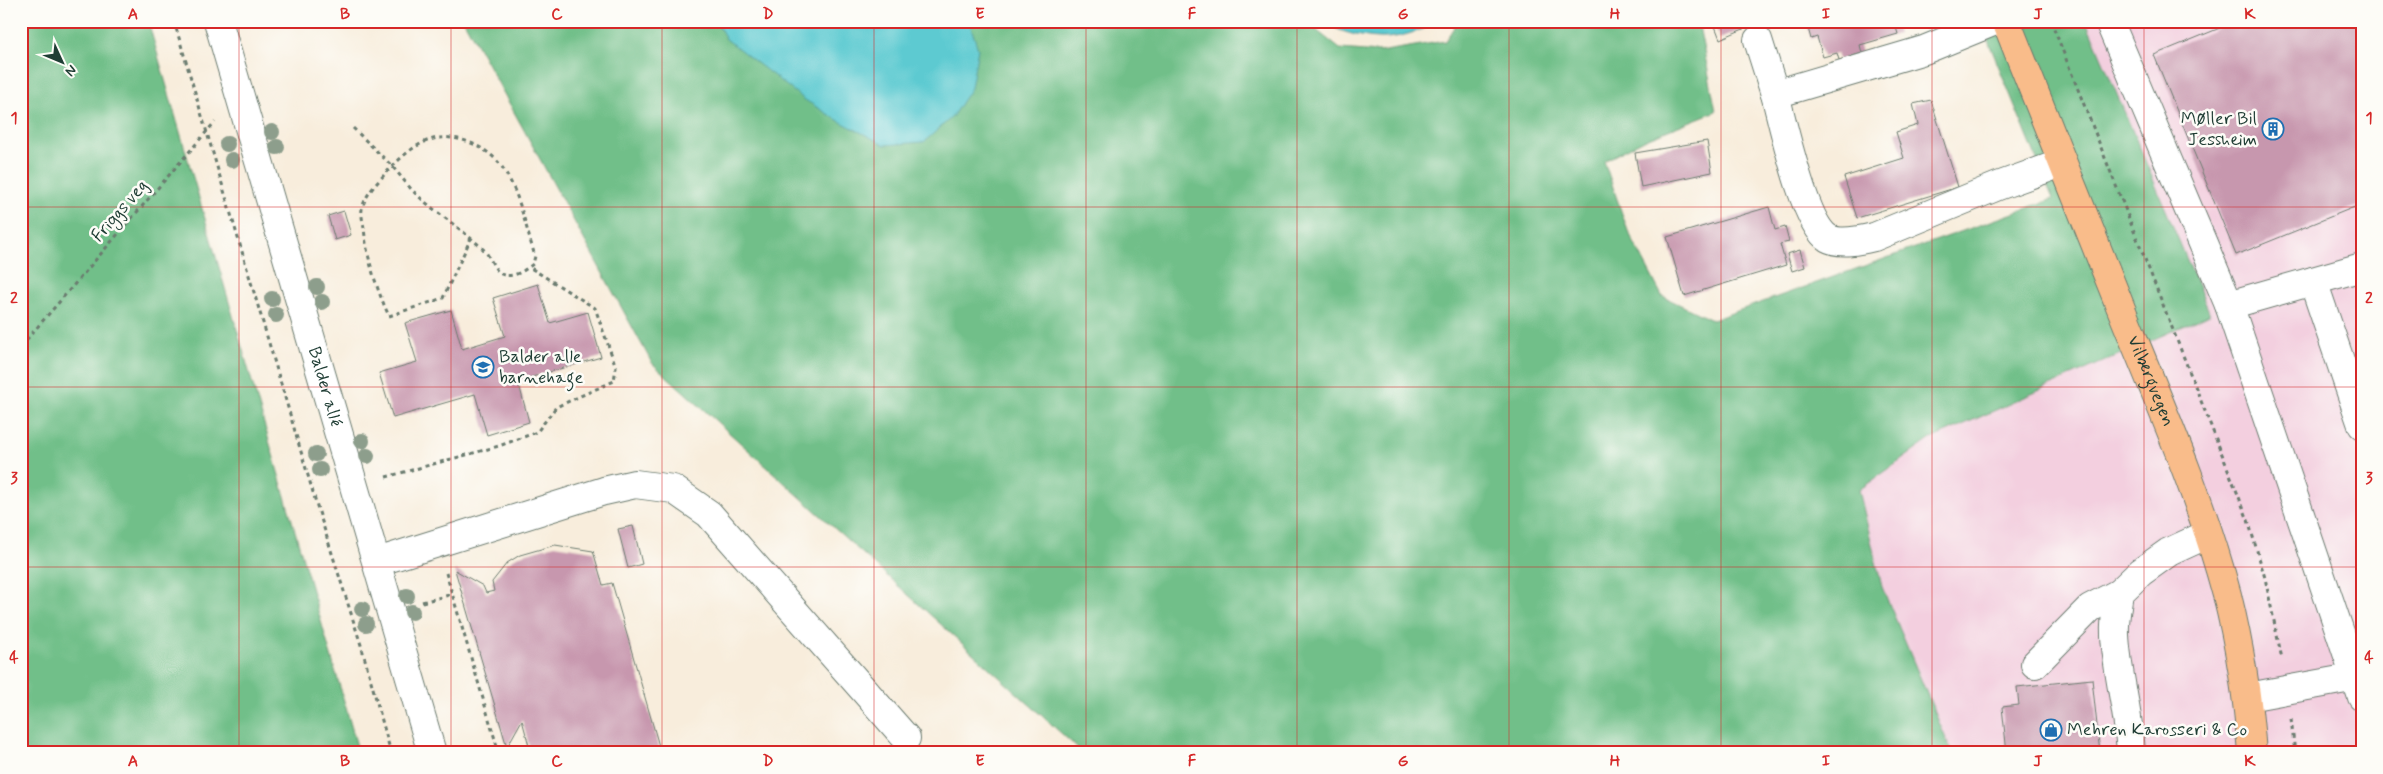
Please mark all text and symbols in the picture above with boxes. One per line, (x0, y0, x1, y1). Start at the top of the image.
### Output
text: A (128, 4, 138, 25)
text: B (340, 4, 350, 25)
text: C (551, 4, 563, 25)
text: D (762, 4, 774, 25)
text: E (975, 4, 985, 25)
text: F (1188, 4, 1197, 25)
text: G (1398, 4, 1409, 25)
text: H (1610, 4, 1621, 25)
text: I (1822, 4, 1831, 25)
text: J (2033, 4, 2043, 25)
text: K (2244, 4, 2256, 25)
north arrow (38, 38, 88, 88)
text: N (61, 61, 80, 80)
place label: Møller Bil Jessheim (2181, 107, 2257, 152)
text: 1 (10, 108, 18, 129)
text: 1 (2365, 108, 2373, 129)
building icon: Møller Bil Jessheim (2261, 117, 2285, 141)
street label: Friggs veg (86, 175, 155, 248)
text: 2 (10, 288, 18, 309)
text: 2 (2365, 288, 2373, 309)
street label: Vilbergvegen (2121, 332, 2180, 430)
street label: Balder allé (302, 344, 348, 429)
place label: Balder alle barnehage (499, 345, 583, 392)
school or university icon: Balder alle barnehage (471, 355, 495, 379)
text: 3 (10, 468, 18, 489)
text: 3 (2365, 468, 2373, 489)
text: 4 (9, 647, 19, 668)
text: 4 (2364, 647, 2374, 668)
shop icon: Mehren Karosseri & Co (2039, 718, 2063, 742)
place label: Mehren Karosseri & Co (2067, 718, 2247, 742)
text: A (128, 751, 138, 772)
text: B (340, 751, 350, 772)
text: C (551, 751, 563, 772)
text: D (762, 751, 774, 772)
text: E (975, 751, 985, 772)
text: F (1188, 751, 1197, 772)
text: G (1398, 751, 1409, 772)
text: H (1610, 751, 1621, 772)
text: I (1822, 751, 1831, 772)
text: J (2033, 751, 2043, 772)
text: K (2244, 751, 2256, 772)

